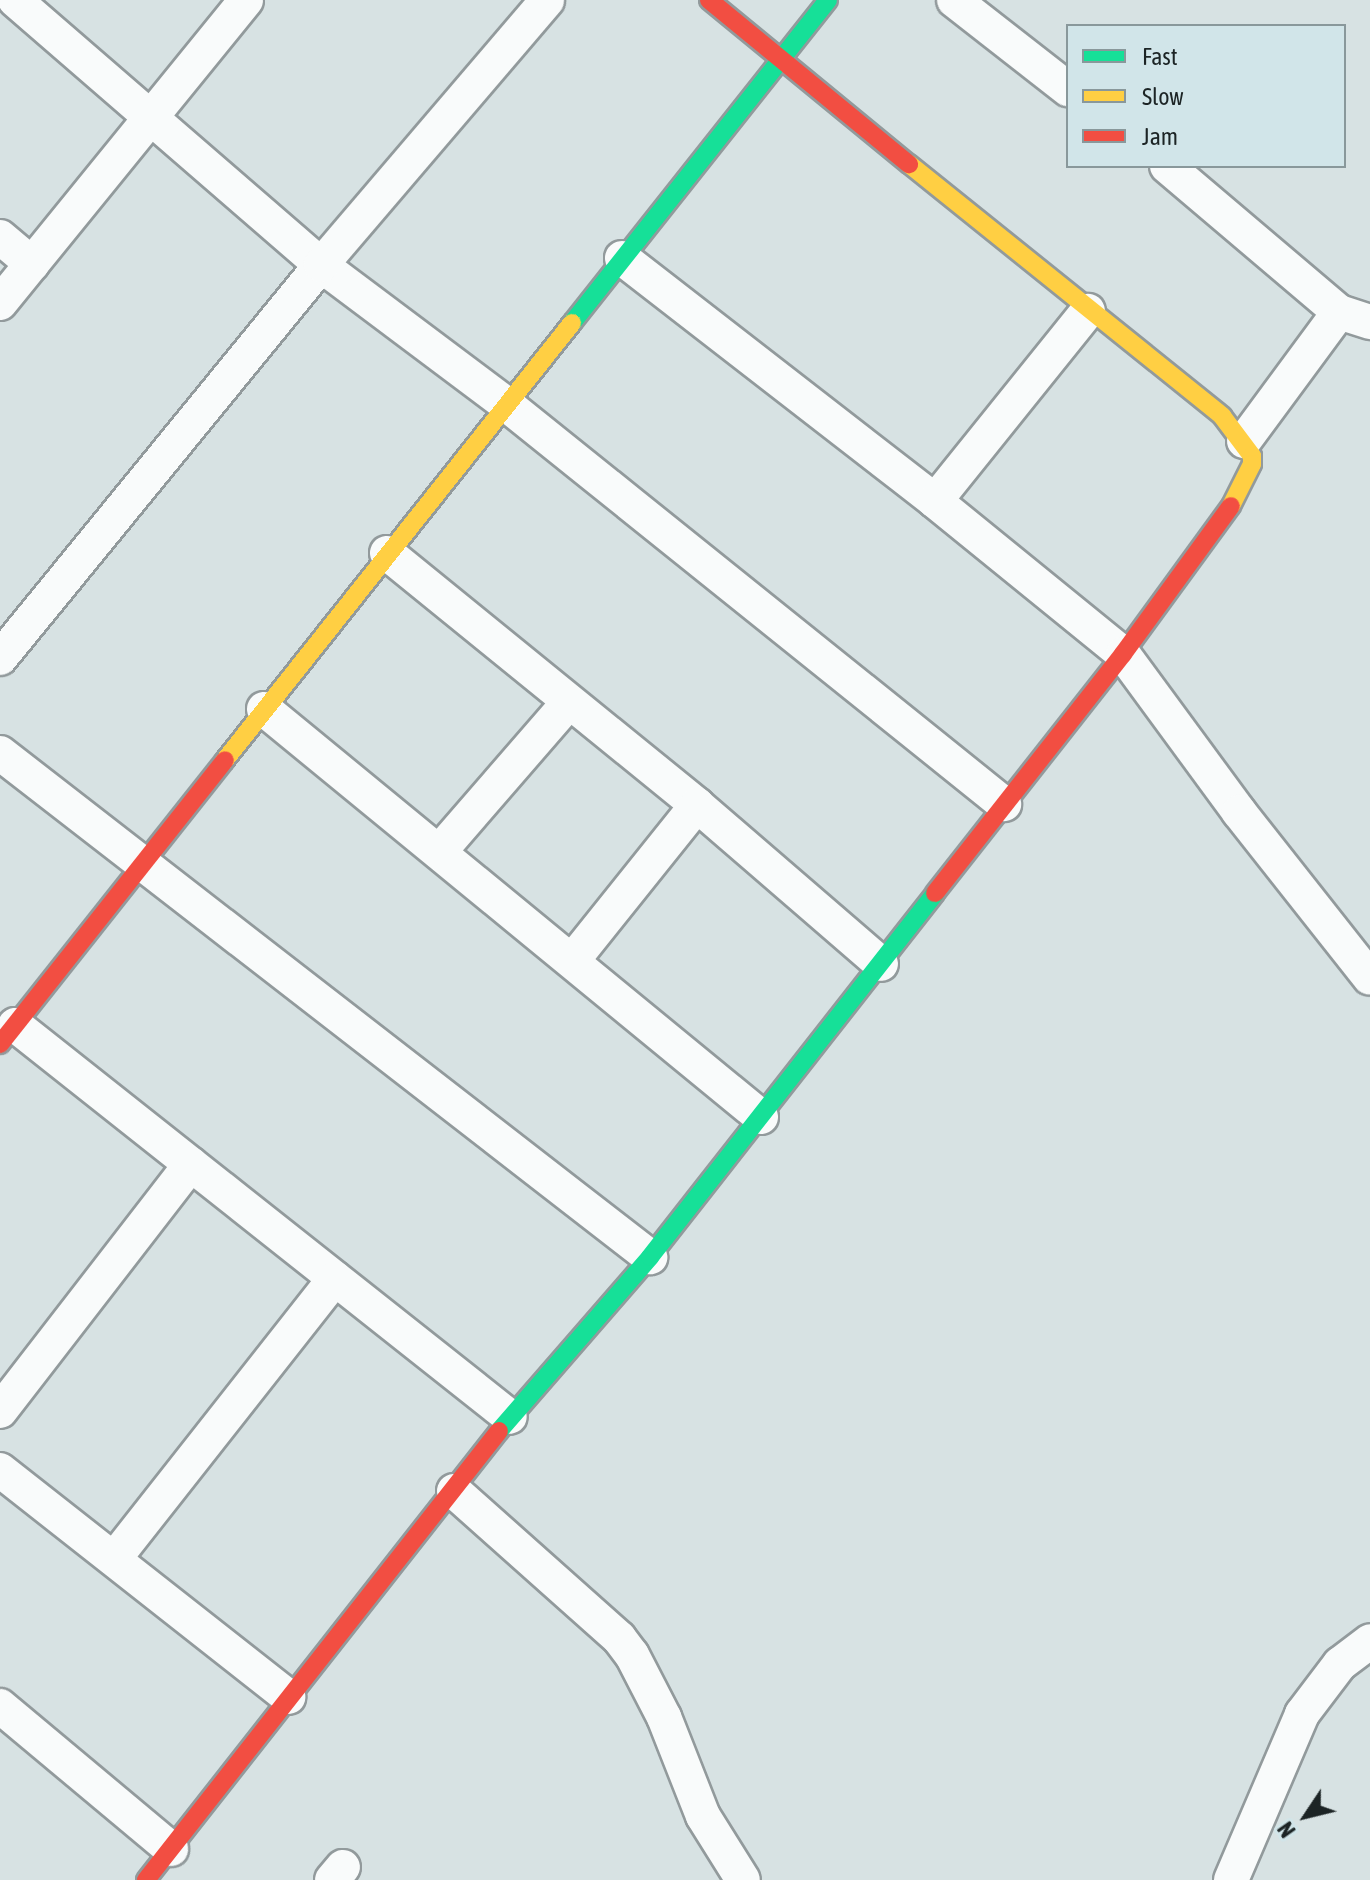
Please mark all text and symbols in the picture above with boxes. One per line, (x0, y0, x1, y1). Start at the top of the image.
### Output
legend (1066, 24, 1346, 168)
text: Fast (1142, 43, 1178, 70)
text: Slow (1142, 83, 1184, 110)
text: Jam (1142, 123, 1178, 150)
north arrow (1266, 1776, 1346, 1856)
text: N (1272, 1817, 1301, 1843)

